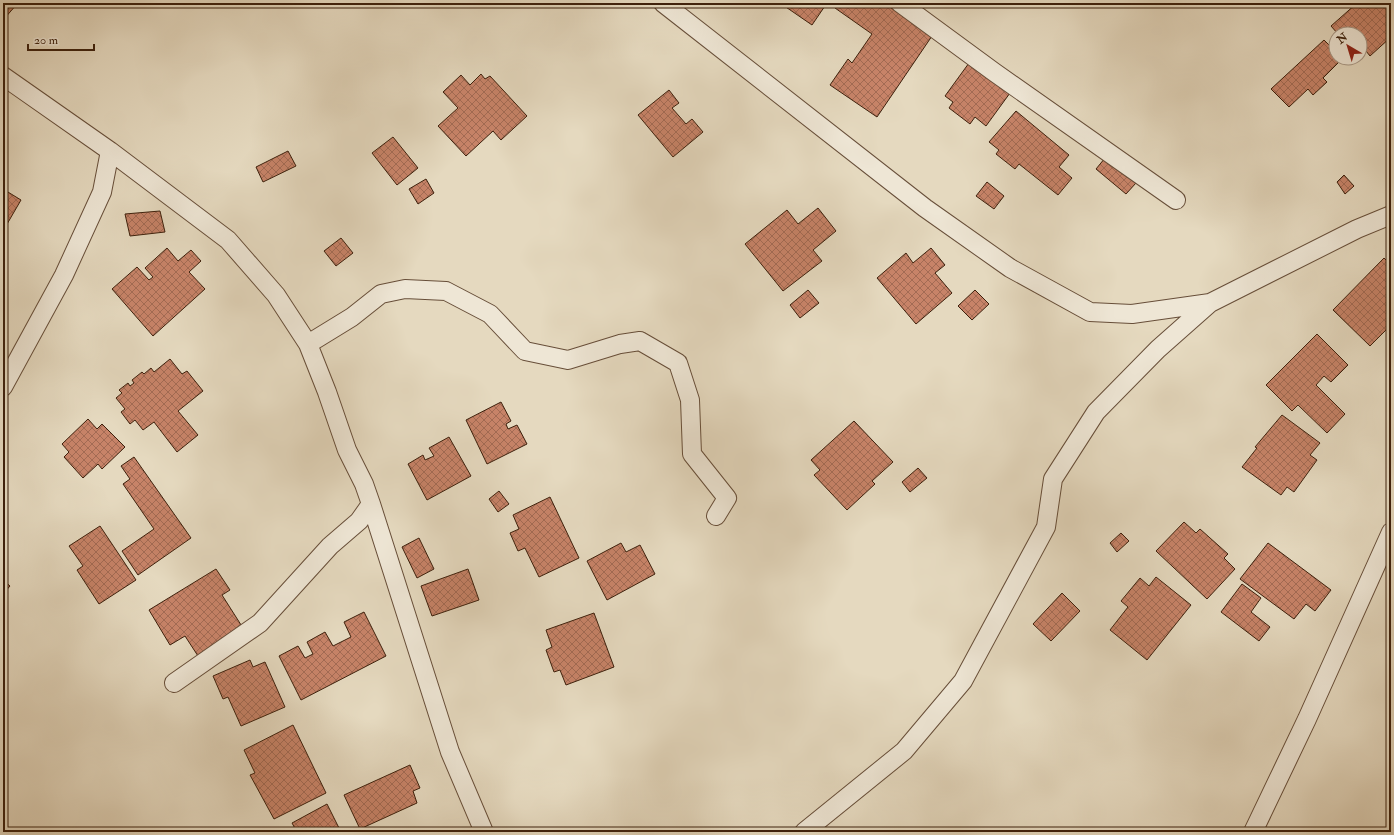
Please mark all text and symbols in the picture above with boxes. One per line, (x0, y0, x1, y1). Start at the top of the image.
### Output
scale bar (28, 26, 94, 52)
north arrow (1328, 26, 1368, 66)
text: N (1333, 30, 1351, 47)
text: 20 m (34, 33, 59, 48)

